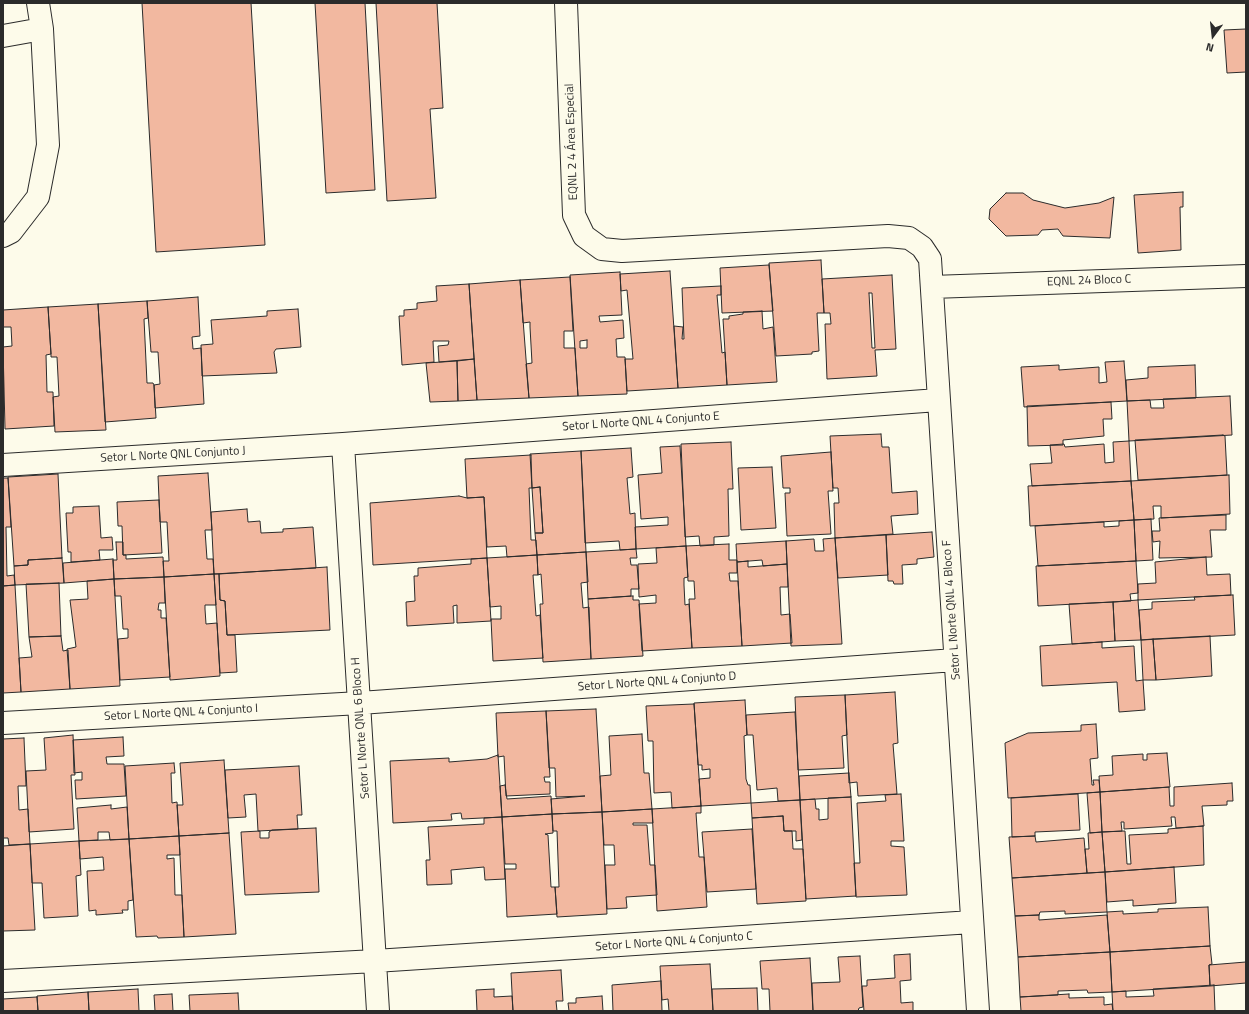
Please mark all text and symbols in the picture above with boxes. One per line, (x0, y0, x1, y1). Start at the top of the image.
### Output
north arrow (1193, 16, 1233, 56)
text: N (1204, 39, 1216, 56)
street label: EQNL 2 4 Área Especial (563, 83, 581, 201)
street label: EQNL 24 Bloco C (1047, 272, 1131, 290)
street label: Setor L Norte QNL 4 Conjunto E (562, 409, 720, 435)
street label: Setor L Norte QNL Conjunto J (100, 444, 246, 466)
street label: Setor L Norte QNL 4 Bloco F (940, 539, 964, 681)
street label: Setor L Norte QNL 6 Bloco H (349, 657, 373, 799)
street label: Setor L Norte QNL 4 Conjunto D (577, 669, 737, 695)
street label: Setor L Norte QNL 4 Conjunto I (104, 702, 258, 724)
street label: Setor L Norte QNL 4 Conjunto C (595, 929, 753, 955)

